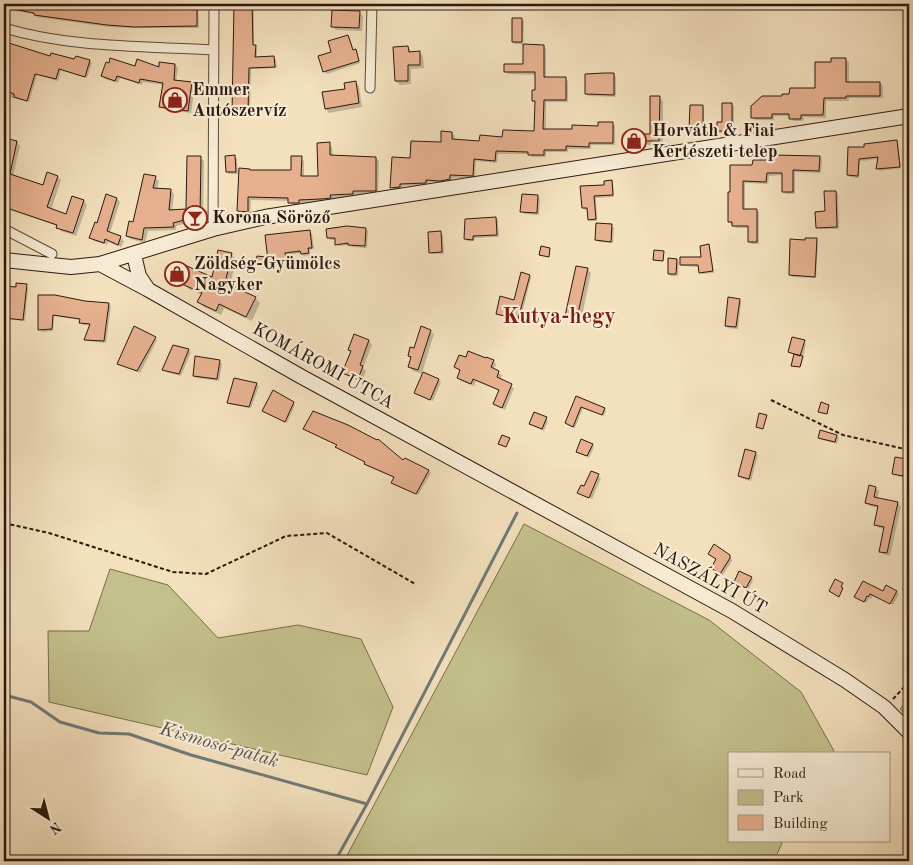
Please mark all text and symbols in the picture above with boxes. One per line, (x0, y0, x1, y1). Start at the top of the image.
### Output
place label: Emmer Autószervíz (192, 81, 287, 120)
shop icon: Emmer Autószervíz (162, 87, 188, 113)
place label: Horváth & Fiai Kertészeti telep (652, 122, 778, 161)
shop icon: Horváth & Fiai Kertészeti telep (621, 128, 647, 154)
bar icon: Korona Söröző (182, 205, 208, 231)
place label: Korona Söröző (212, 209, 330, 227)
place label: Zöldség-Gyümölcs Nagyker (194, 255, 341, 294)
shop icon: Zöldség-Gyümölcs Nagyker (164, 261, 190, 287)
district label: Kutya-hegy (502, 306, 616, 328)
street label: KOMÁROMI UTCA (249, 316, 399, 412)
street label: NASZÁLYI ÚT (650, 536, 772, 618)
water label: Kismosó-patak (156, 720, 281, 772)
legend (728, 752, 890, 842)
text: Road (773, 767, 807, 782)
text: Park (773, 791, 804, 806)
north arrow (22, 792, 72, 842)
text: Building (773, 817, 828, 832)
text: N (46, 819, 63, 837)

